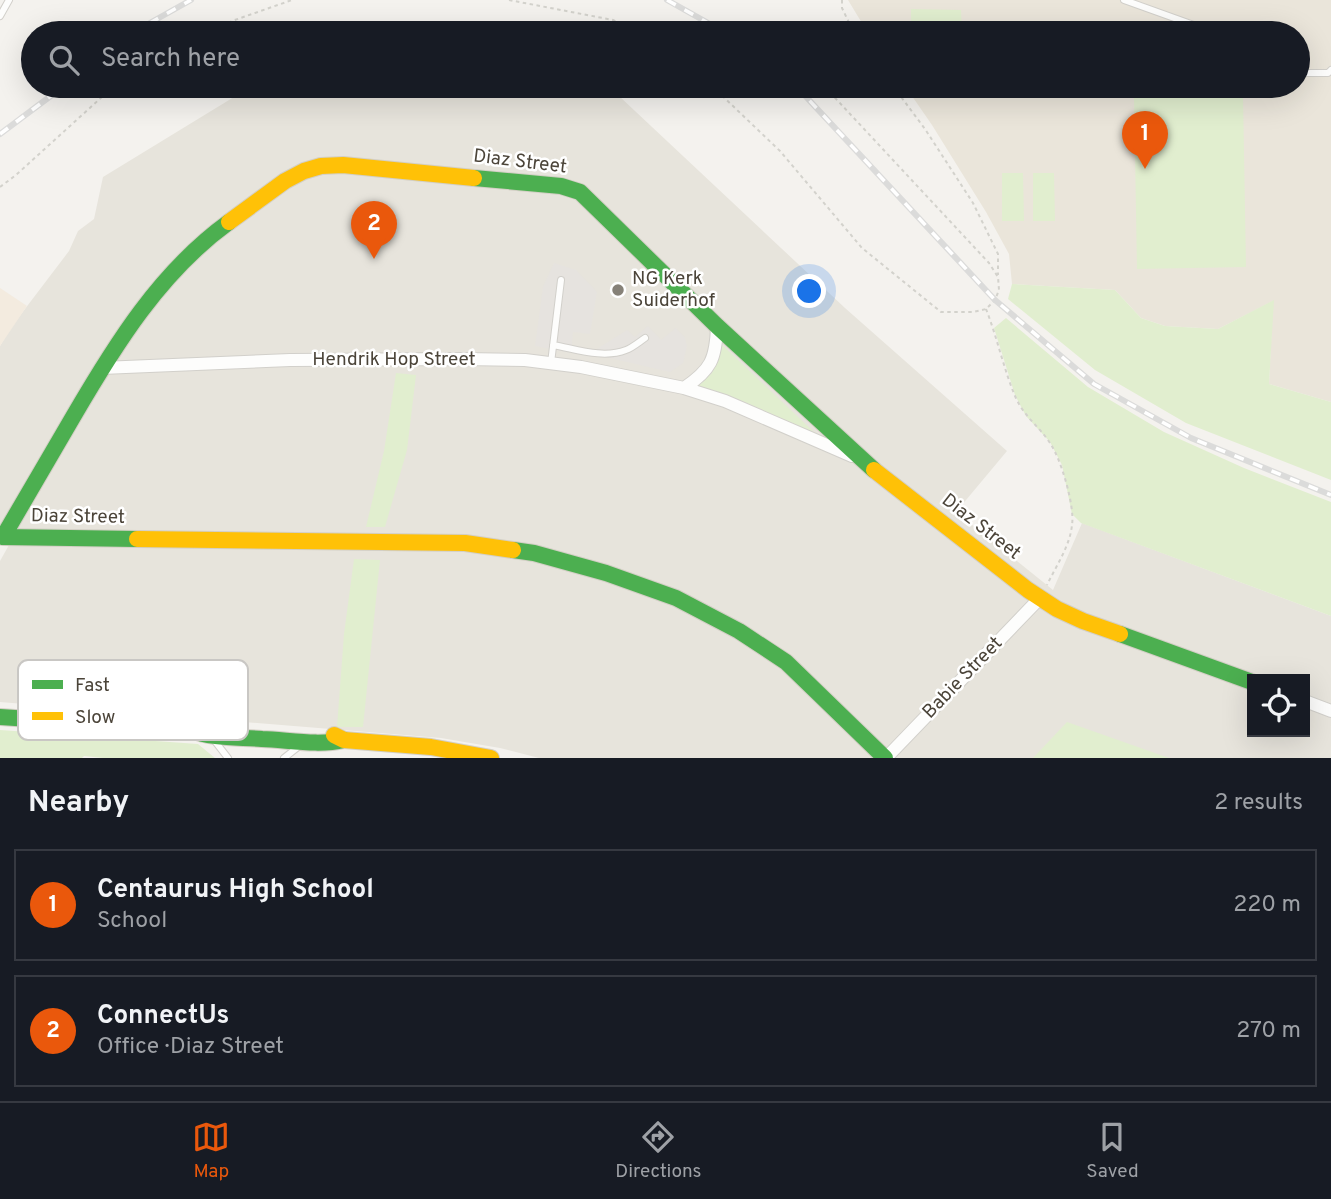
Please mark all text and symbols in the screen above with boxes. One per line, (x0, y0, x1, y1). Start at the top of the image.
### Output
search box (21, 21, 1310, 98)
icon: search (45, 41, 83, 79)
text: Search here (101, 43, 240, 76)
pin: 1 (1122, 111, 1168, 169)
street label: Diaz Street (472, 144, 568, 180)
pin: 2 (351, 201, 397, 259)
place label: NG Kerk Suiderhof (632, 267, 716, 313)
your location (792, 274, 826, 308)
marker: NG Kerk Suiderhof (610, 282, 626, 298)
street label: Hendrik Hop Street (312, 348, 476, 372)
street label: Diaz Street (937, 489, 1025, 565)
street label: Diaz Street (31, 504, 125, 530)
street label: Babie Street (918, 632, 1008, 724)
legend (18, 660, 248, 740)
text: Fast (75, 674, 110, 698)
map controls (1247, 674, 1310, 737)
button: locate (1247, 674, 1310, 737)
text: Slow (75, 706, 115, 730)
text: Nearby (28, 785, 129, 822)
text: 2 results (1214, 789, 1303, 818)
text: Centaurus High School (97, 874, 374, 907)
text: 1 (48, 891, 58, 920)
text: 220 m (1233, 891, 1301, 920)
text: School (97, 907, 167, 936)
text: ConnectUs (97, 1000, 229, 1033)
text: 2 (46, 1017, 60, 1046)
text: 270 m (1236, 1017, 1301, 1046)
text: Office · Diaz Street (97, 1033, 284, 1062)
tab: Map (192, 1118, 230, 1184)
tab: Directions (615, 1118, 702, 1184)
tab: Saved (1086, 1118, 1139, 1184)

